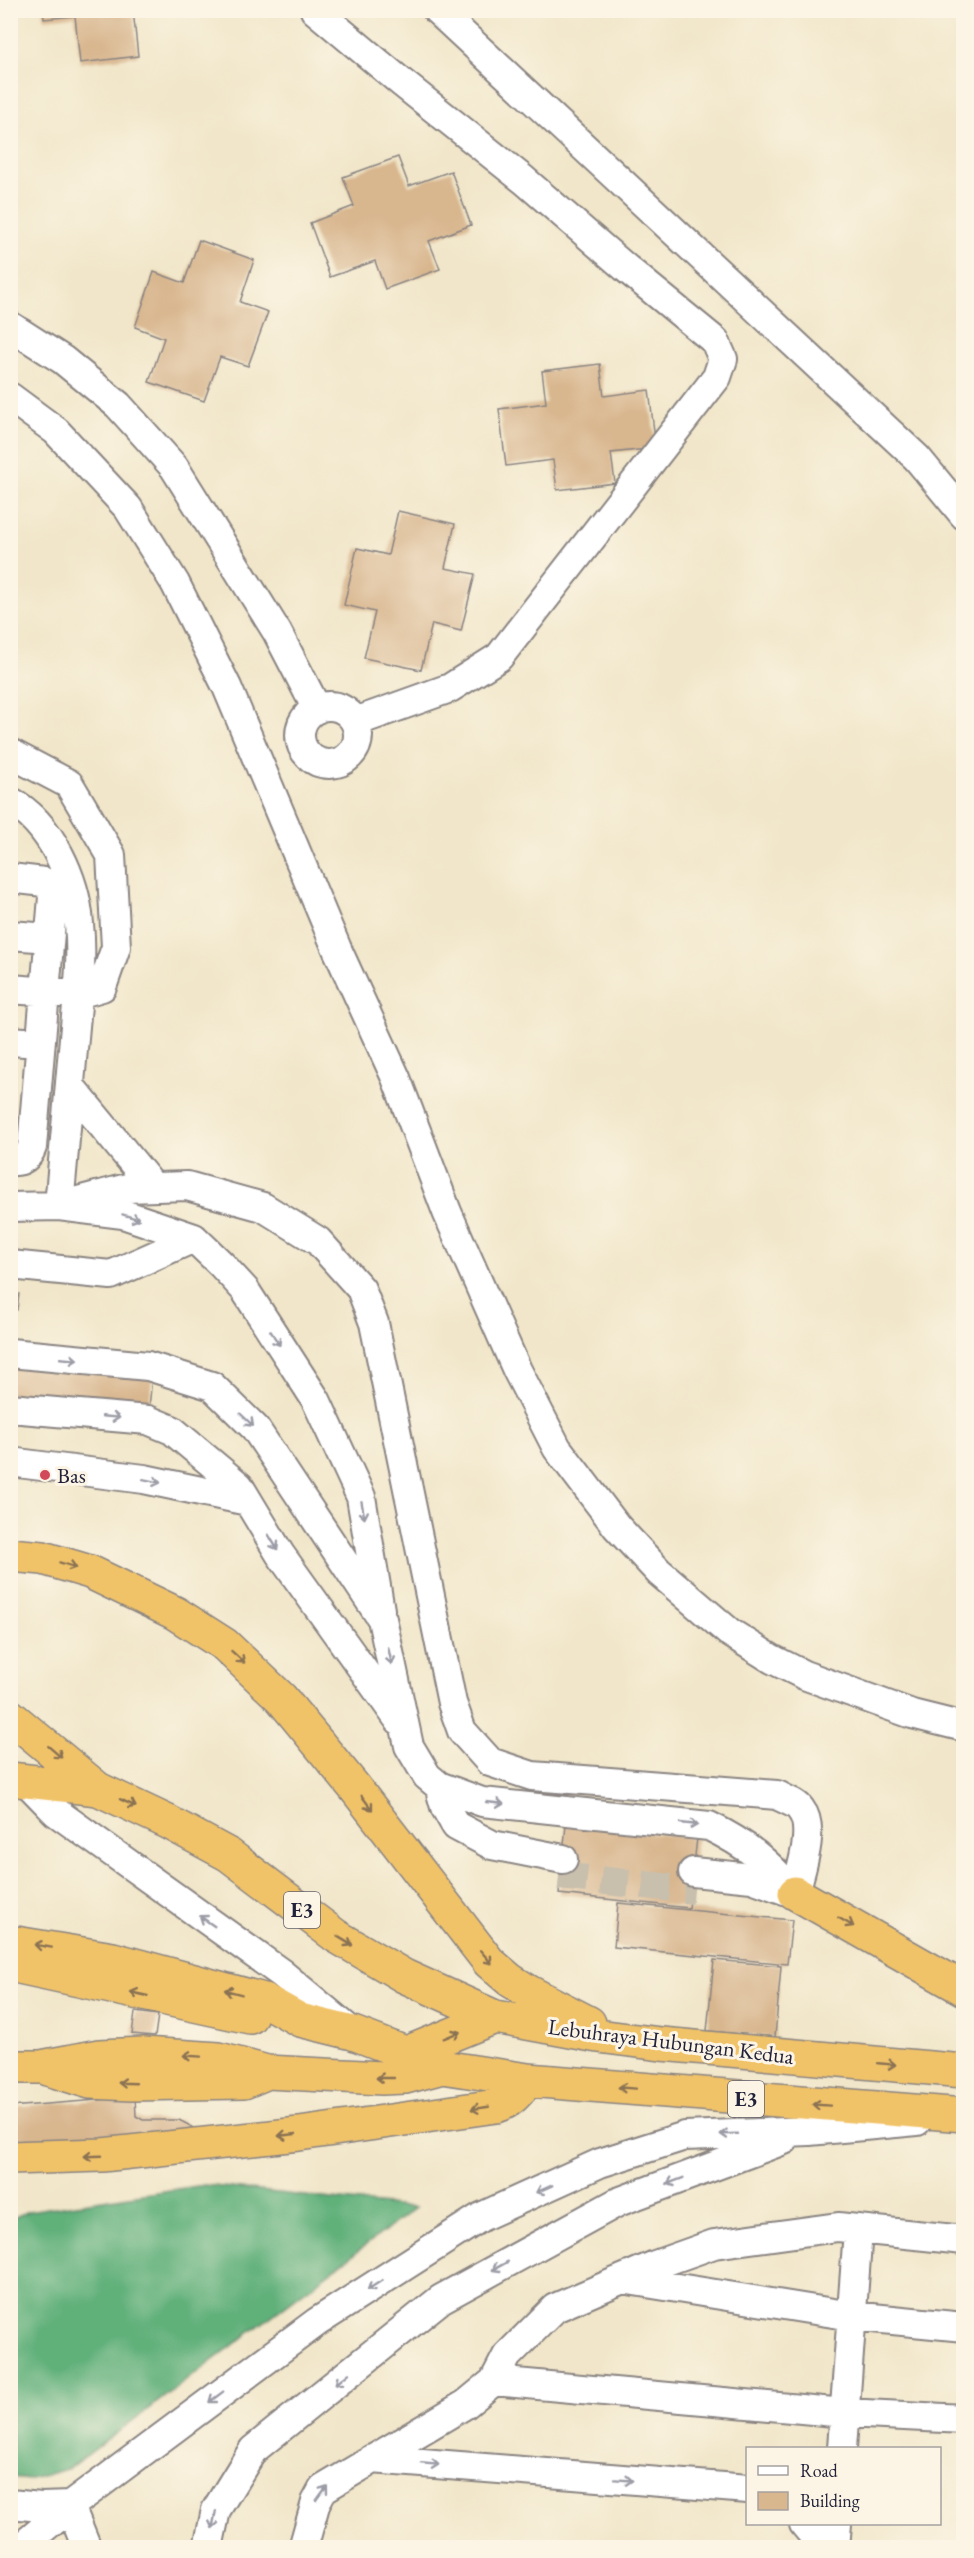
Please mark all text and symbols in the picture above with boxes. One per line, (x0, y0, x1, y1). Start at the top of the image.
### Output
one-way arrow (121, 1212, 140, 1223)
one-way arrow (268, 1329, 281, 1346)
one-way arrow (58, 1354, 78, 1365)
one-way arrow (100, 1412, 120, 1423)
one-way arrow (239, 1413, 254, 1427)
place label: Bas (57, 1461, 86, 1490)
marker: Bas (38, 1468, 52, 1482)
one-way arrow (142, 1475, 161, 1487)
one-way arrow (358, 1499, 369, 1519)
one-way arrow (267, 1533, 279, 1550)
one-way arrow (58, 1560, 77, 1571)
one-way arrow (385, 1646, 396, 1666)
one-way arrow (231, 1650, 246, 1664)
one-way arrow (47, 1745, 62, 1759)
one-way arrow (361, 1795, 373, 1811)
one-way arrow (119, 1798, 137, 1810)
one-way arrow (485, 1798, 504, 1809)
one-way arrow (678, 1818, 698, 1829)
road number: E3 (284, 1892, 320, 1928)
one-way arrow (200, 1915, 216, 1927)
one-way arrow (837, 1916, 854, 1928)
one-way arrow (336, 1935, 353, 1947)
one-way arrow (34, 1940, 54, 1951)
one-way arrow (479, 1950, 493, 1965)
one-way arrow (224, 1985, 243, 1997)
one-way arrow (130, 1987, 149, 1999)
street label: Lebuhraya Hubungan Kedua (546, 2012, 796, 2071)
one-way arrow (443, 2029, 461, 2040)
one-way arrow (183, 2050, 203, 2061)
one-way arrow (876, 2059, 896, 2070)
one-way arrow (376, 2072, 396, 2083)
one-way arrow (117, 2078, 137, 2089)
road number: E3 (728, 2081, 764, 2117)
one-way arrow (618, 2082, 638, 2093)
one-way arrow (812, 2099, 832, 2110)
one-way arrow (471, 2103, 491, 2114)
one-way arrow (720, 2128, 740, 2140)
one-way arrow (278, 2130, 298, 2141)
one-way arrow (84, 2150, 104, 2161)
one-way arrow (666, 2176, 685, 2187)
one-way arrow (535, 2183, 553, 2195)
one-way arrow (492, 2261, 510, 2272)
one-way arrow (367, 2279, 384, 2291)
one-way arrow (334, 2372, 350, 2385)
one-way arrow (208, 2391, 224, 2404)
legend (746, 2447, 941, 2525)
one-way arrow (419, 2459, 439, 2470)
text: Road (800, 2459, 839, 2482)
one-way arrow (614, 2475, 634, 2486)
one-way arrow (316, 2485, 329, 2502)
text: Building (800, 2489, 860, 2512)
one-way arrow (208, 2510, 219, 2530)

